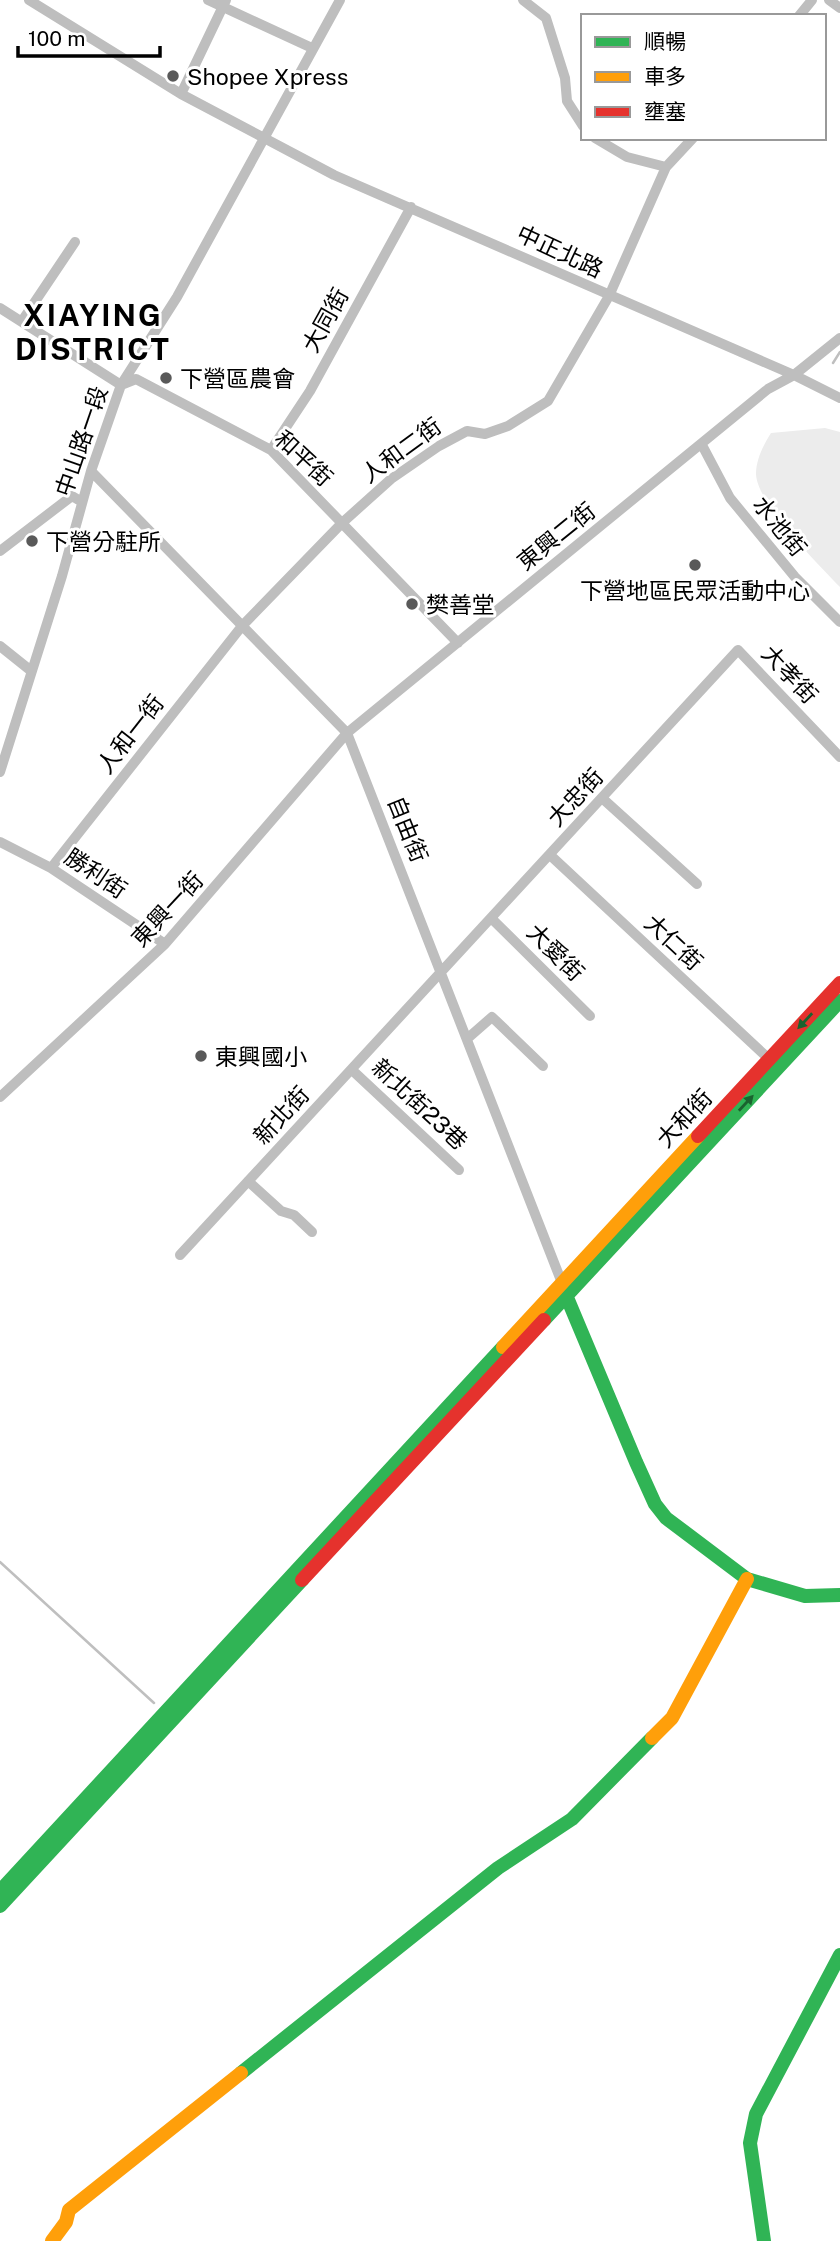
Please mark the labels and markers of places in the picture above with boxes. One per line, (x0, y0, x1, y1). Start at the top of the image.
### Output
place label: Shopee Xpress (187, 63, 348, 90)
marker: Shopee Xpress (165, 68, 181, 84)
place label: 下營區農會 (180, 365, 295, 392)
marker: 下營區農會 (158, 370, 174, 386)
place label: 下營分駐所 (46, 528, 161, 555)
marker: 下營分駐所 (24, 533, 40, 549)
marker: 下營地區民眾活動中心 (687, 557, 703, 573)
place label: 下營地區民眾活動中心 (580, 577, 810, 604)
place label: 樊善堂 (426, 591, 495, 618)
marker: 樊善堂 (404, 596, 420, 612)
place label: 東興國小 (215, 1043, 307, 1070)
marker: 東興國小 (193, 1048, 209, 1064)

